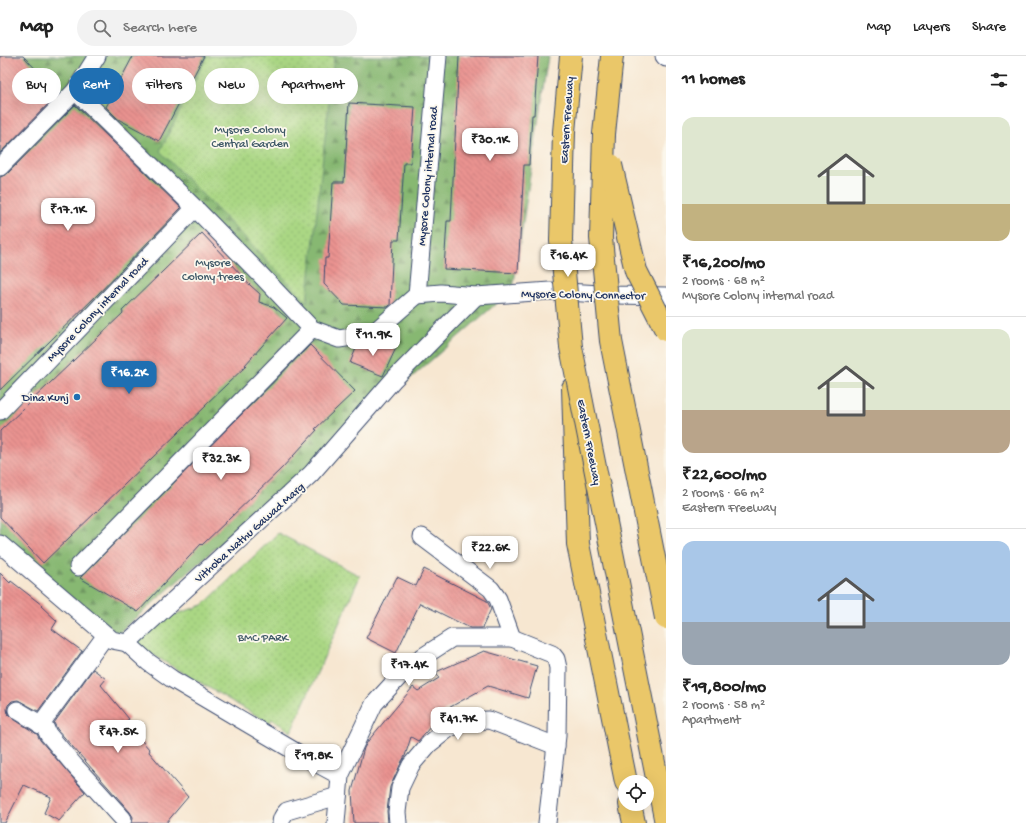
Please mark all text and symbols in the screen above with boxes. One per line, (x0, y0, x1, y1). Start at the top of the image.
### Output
search box (77, 10, 357, 46)
text: Map (20, 16, 53, 39)
icon: search (91, 17, 113, 39)
text: Search here (123, 19, 197, 37)
text: Map (867, 19, 891, 36)
text: Layers (913, 19, 950, 36)
text: Share (972, 19, 1006, 36)
chip: Buy (12, 68, 61, 104)
chip: Rent (69, 68, 124, 104)
chip: Filters (132, 68, 196, 104)
chip: New (204, 68, 259, 104)
chip: Apartment (267, 68, 358, 104)
icon: filters (988, 69, 1010, 91)
text: 11 homes (682, 70, 745, 90)
street label: Eastern Freeway (558, 76, 578, 164)
street label: Mysore Colony internal road (416, 105, 442, 246)
park label: Mysore Colony Central Garden (211, 124, 289, 152)
pin: ₹30.1K (457, 128, 523, 162)
text: ₹30.1K (471, 133, 509, 148)
icon: home (810, 143, 882, 215)
pin: ₹17.1K (35, 198, 101, 232)
text: ₹17.1K (50, 203, 86, 218)
pin: ₹16.4K (535, 244, 601, 278)
text: ₹16.4K (550, 249, 586, 264)
text: ₹16,200/mo (682, 254, 765, 274)
street label: Mysore Colony internal road (45, 255, 153, 366)
park label: Mysore Colony trees (182, 257, 245, 285)
text: 2 rooms · 68 m² (682, 274, 765, 289)
street label: Mysore Colony Connector (521, 288, 647, 304)
text: Mysore Colony internal road (682, 289, 834, 304)
pin: ₹11.9K (340, 323, 406, 357)
text: ₹11.9K (355, 328, 391, 343)
icon: home (810, 355, 882, 427)
pin: ₹16.2K (96, 361, 162, 395)
text: ₹16.2K (111, 366, 147, 381)
place label: Dina Kunj (21, 392, 69, 406)
marker: Dina Kunj (72, 392, 82, 402)
street label: Eastern Freeway (573, 398, 603, 487)
pin: ₹32.3K (188, 447, 254, 481)
text: ₹32.3K (202, 452, 240, 467)
text: ₹22,600/mo (682, 466, 767, 486)
street label: Vithoba Nathu Gawad Marg (192, 480, 308, 587)
text: 2 rooms · 66 m² (682, 486, 764, 501)
text: Eastern Freeway (682, 501, 776, 516)
pin: ₹22.6K (457, 536, 523, 570)
text: ₹22.6K (471, 541, 509, 556)
icon: home (810, 567, 882, 639)
park label: BMC PARK (237, 632, 290, 646)
pin: ₹17.4K (376, 653, 442, 687)
text: ₹17.4K (391, 658, 427, 673)
text: ₹19,800/mo (682, 678, 766, 698)
text: 2 rooms · 58 m² (682, 698, 765, 713)
pin: ₹41.7K (425, 707, 491, 741)
text: ₹41.7K (440, 712, 476, 727)
text: Apartment (682, 713, 741, 728)
pin: ₹47.5K (85, 720, 151, 754)
text: ₹47.5K (99, 725, 137, 740)
pin: ₹19.8K (280, 744, 346, 778)
text: ₹19.8K (294, 749, 332, 764)
map controls (618, 775, 654, 811)
button: locate (618, 775, 654, 811)

